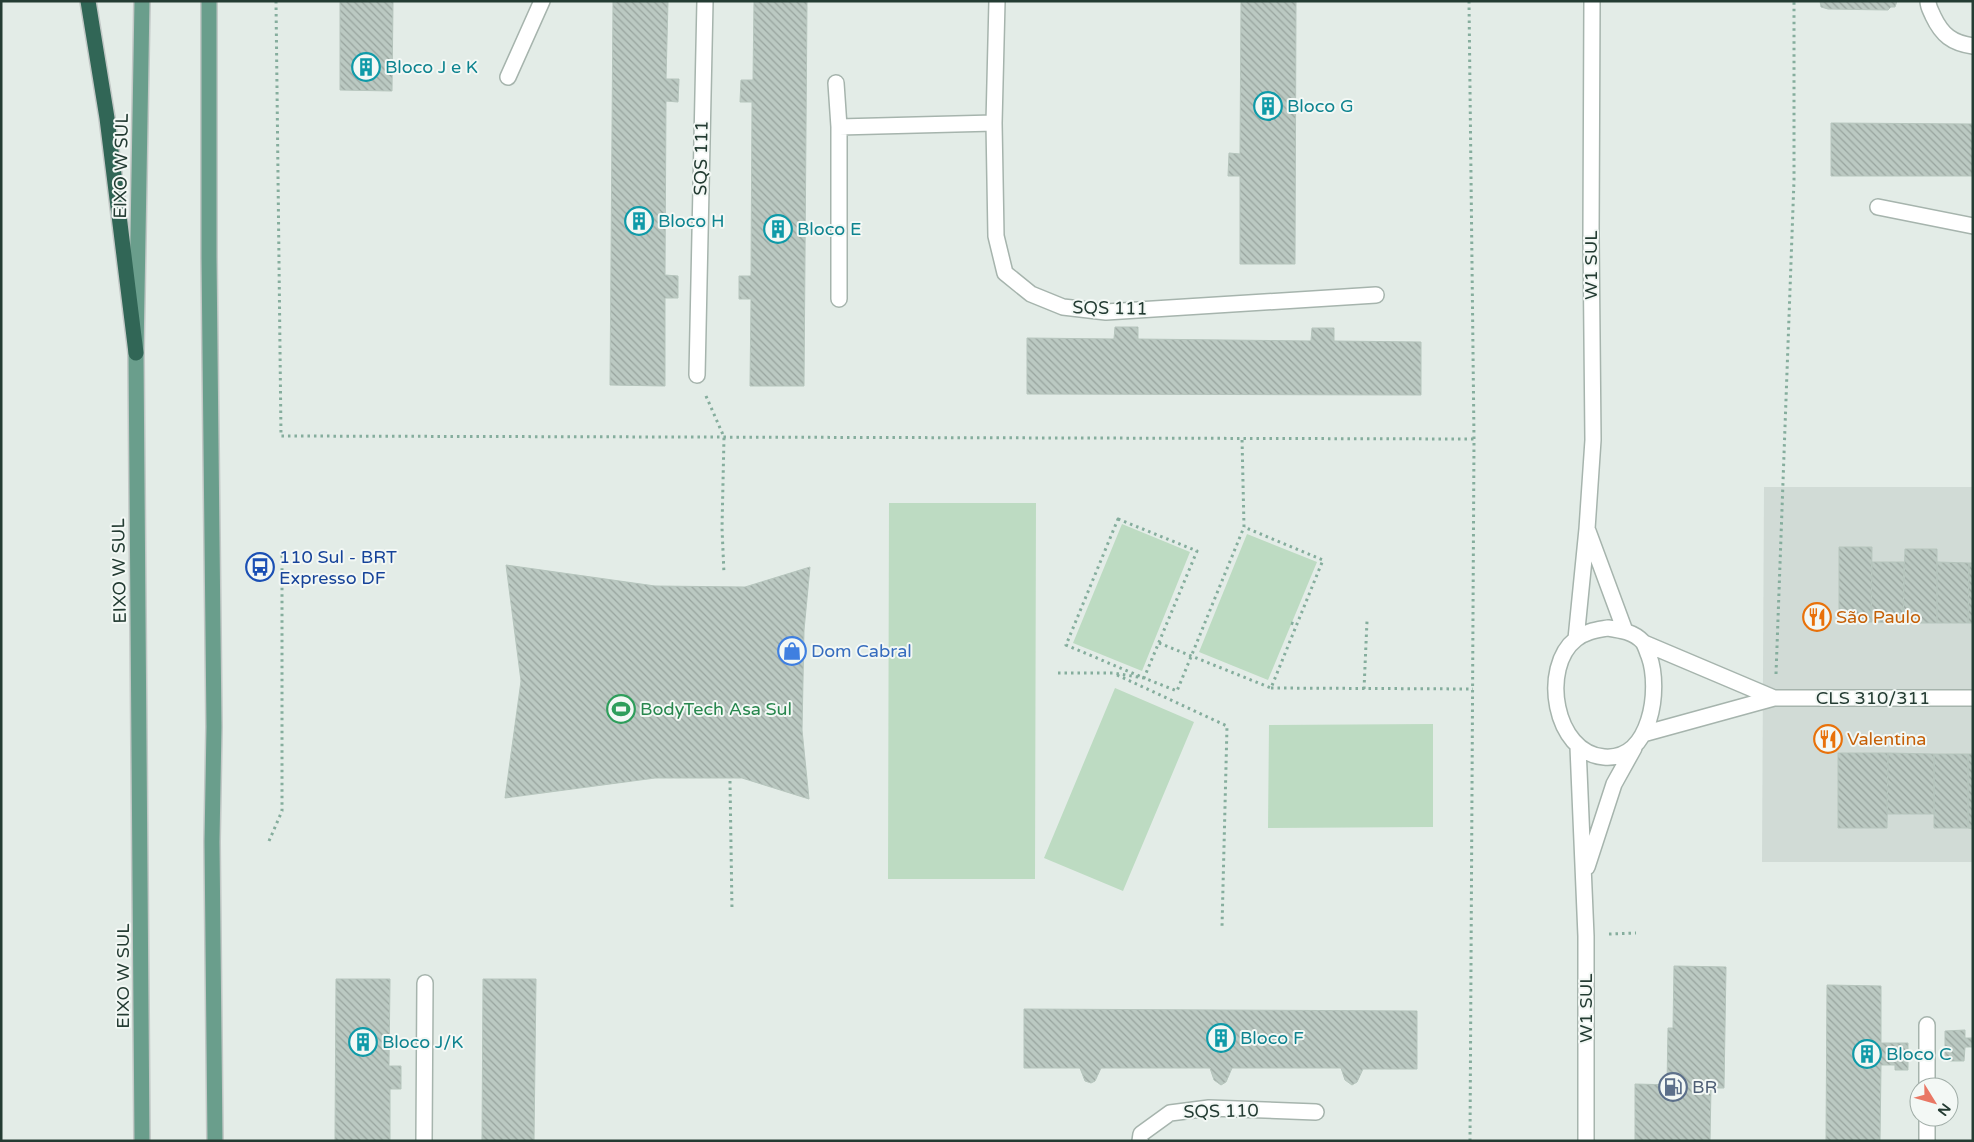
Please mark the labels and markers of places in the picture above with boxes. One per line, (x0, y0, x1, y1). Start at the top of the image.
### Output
building icon: Bloco J e K (351, 52, 381, 82)
place label: Bloco J e K (385, 56, 478, 78)
building icon: Bloco G (1253, 91, 1283, 121)
place label: Bloco G (1287, 95, 1354, 117)
building icon: Bloco H (624, 206, 654, 236)
place label: Bloco H (658, 210, 725, 232)
building icon: Bloco E (763, 214, 793, 244)
place label: Bloco E (797, 218, 861, 240)
place label: 110 Sul - BRT Expresso DF (279, 546, 397, 589)
bus stop icon: 110 Sul - BRT Expresso DF (245, 552, 275, 582)
restaurant icon: São Paulo (1802, 602, 1832, 632)
place label: São Paulo (1836, 606, 1921, 628)
shop icon: Dom Cabral (777, 636, 807, 666)
place label: Dom Cabral (811, 640, 912, 662)
sports icon: BodyTech Asa Sul (606, 694, 636, 724)
place label: BodyTech Asa Sul (640, 698, 792, 720)
restaurant icon: Valentina (1813, 724, 1843, 754)
place label: Valentina (1847, 728, 1926, 750)
building icon: Bloco F (1206, 1023, 1236, 1053)
building icon: Bloco J/K (348, 1027, 378, 1057)
place label: Bloco F (1240, 1027, 1304, 1049)
place label: Bloco J/K (382, 1031, 463, 1053)
building icon: Bloco C (1852, 1039, 1882, 1069)
place label: Bloco C (1886, 1043, 1951, 1065)
fuel station icon: BR (1658, 1072, 1688, 1102)
place label: BR (1692, 1076, 1717, 1098)

